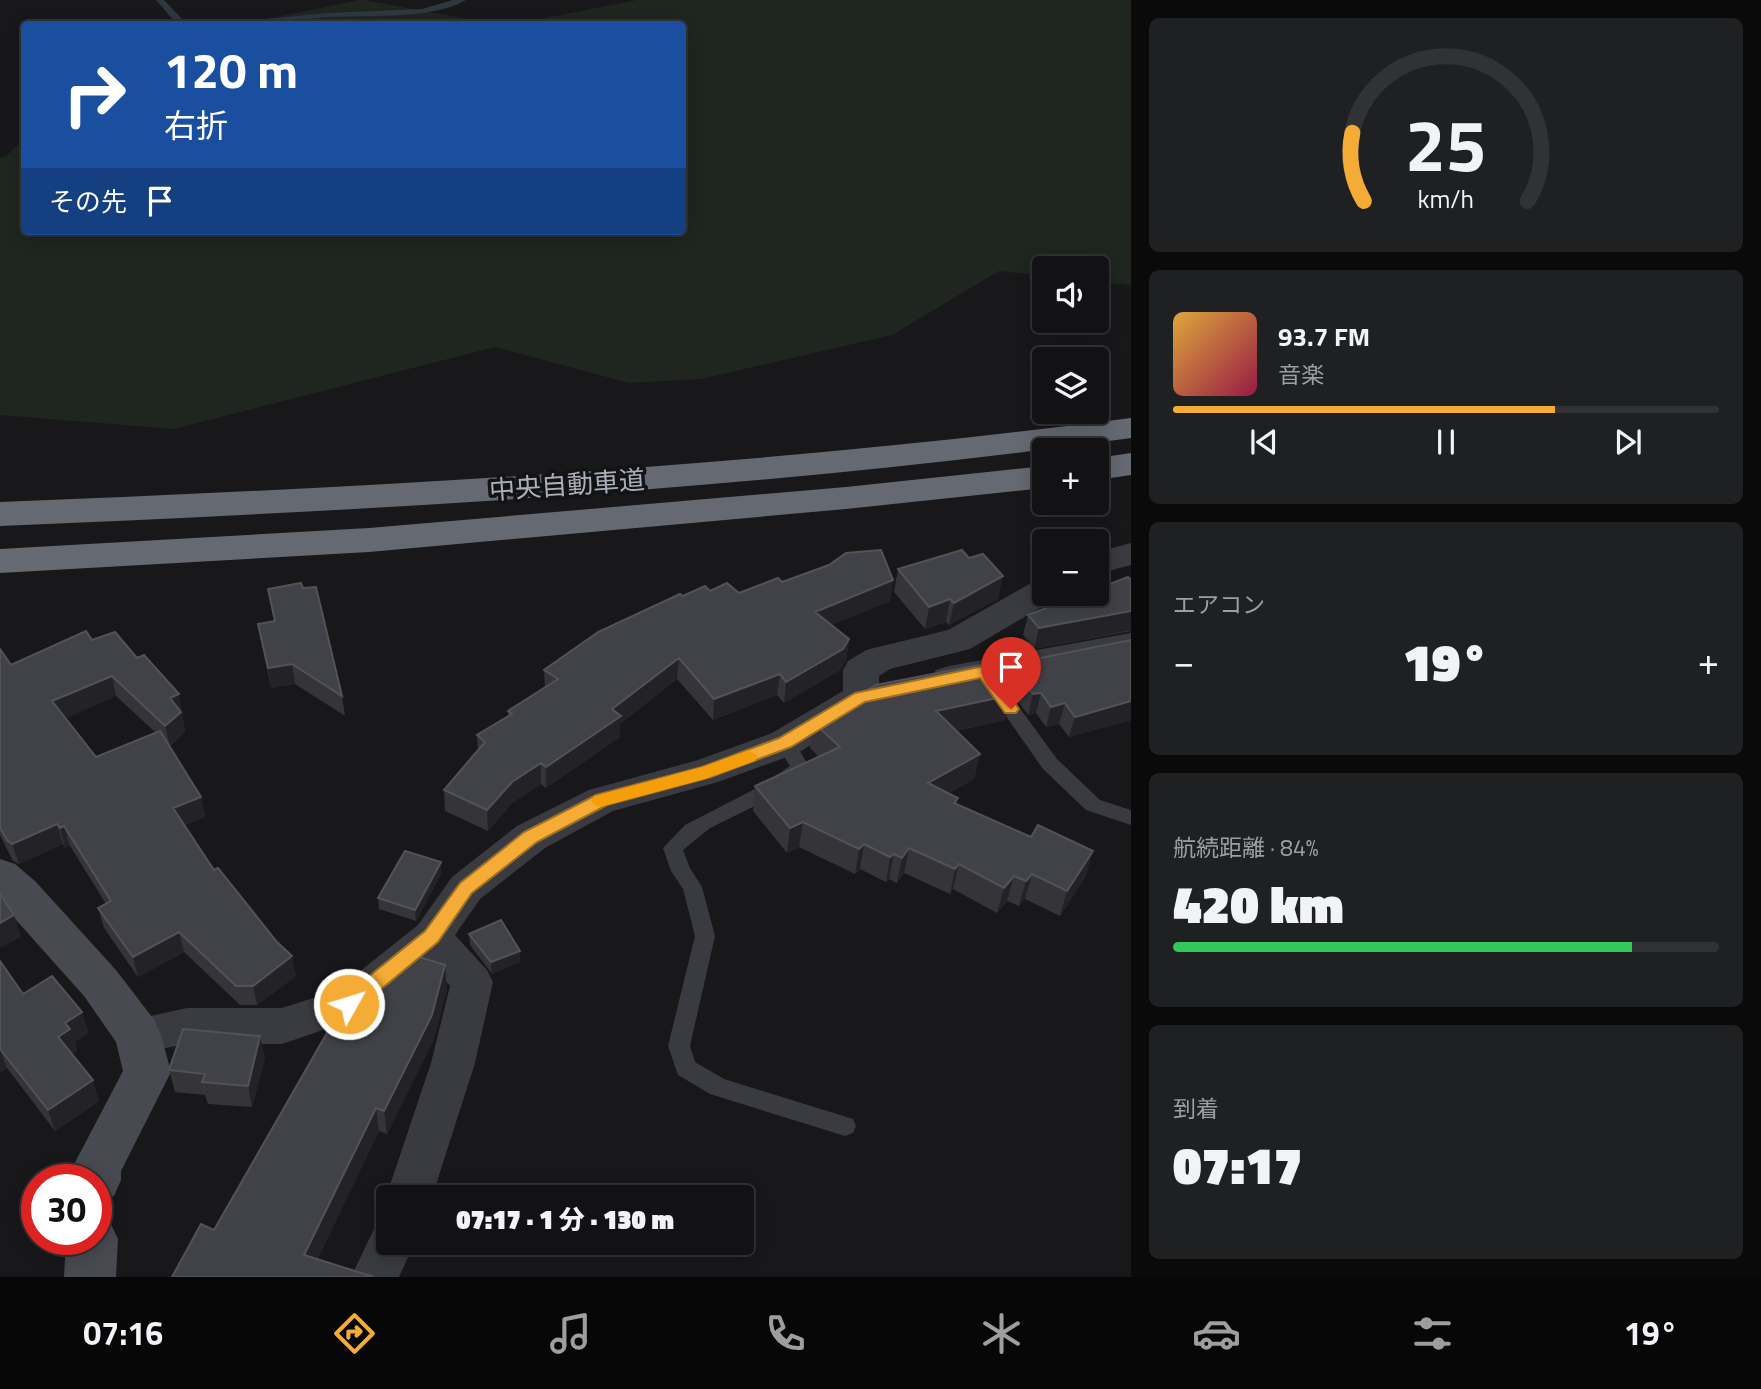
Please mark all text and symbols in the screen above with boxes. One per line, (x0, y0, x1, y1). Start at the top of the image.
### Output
text: 120 m (164, 32, 298, 107)
icon: right (49, 49, 140, 140)
text: 25 (1405, 89, 1487, 199)
text: 右折 (164, 101, 228, 149)
text: km/h (1418, 180, 1474, 218)
text: その先 (49, 182, 127, 221)
icon: arrive (141, 182, 179, 220)
map controls (1032, 256, 1109, 606)
button: sound (1032, 256, 1109, 333)
text: 93.7 FM (1278, 317, 1370, 356)
button: layers (1032, 347, 1109, 424)
text: 音楽 (1278, 357, 1324, 392)
icon: previous (1245, 423, 1283, 461)
icon: pause (1427, 423, 1465, 461)
icon: next (1609, 423, 1647, 461)
button: + (1032, 438, 1109, 515)
street label: 中央自動車道 (488, 460, 646, 509)
button: − (1032, 529, 1109, 606)
text: エアコン (1173, 587, 1265, 622)
text: 19° (1403, 622, 1489, 701)
text: − (1173, 632, 1194, 690)
text: + (1698, 632, 1719, 690)
pin (981, 637, 1041, 709)
icon: arrive (992, 648, 1030, 686)
text: 航続距離 · 84% (1173, 830, 1319, 865)
text: 420 km (1173, 864, 1344, 943)
position arrow (312, 967, 386, 1041)
text: 到着 (1173, 1091, 1219, 1126)
text: 07:17 (1173, 1125, 1302, 1204)
speed limit sign: 30 (21, 1164, 112, 1255)
text: 07:17 · 1 分 · 130 m (456, 1200, 674, 1239)
text: 07:16 (83, 1309, 163, 1357)
icon: directions (330, 1309, 379, 1358)
icon: music (546, 1309, 595, 1358)
icon: phone (761, 1309, 810, 1358)
icon: climate (977, 1309, 1026, 1358)
icon: car (1192, 1309, 1241, 1358)
icon: filters (1408, 1309, 1457, 1358)
text: 19° (1624, 1309, 1678, 1357)

